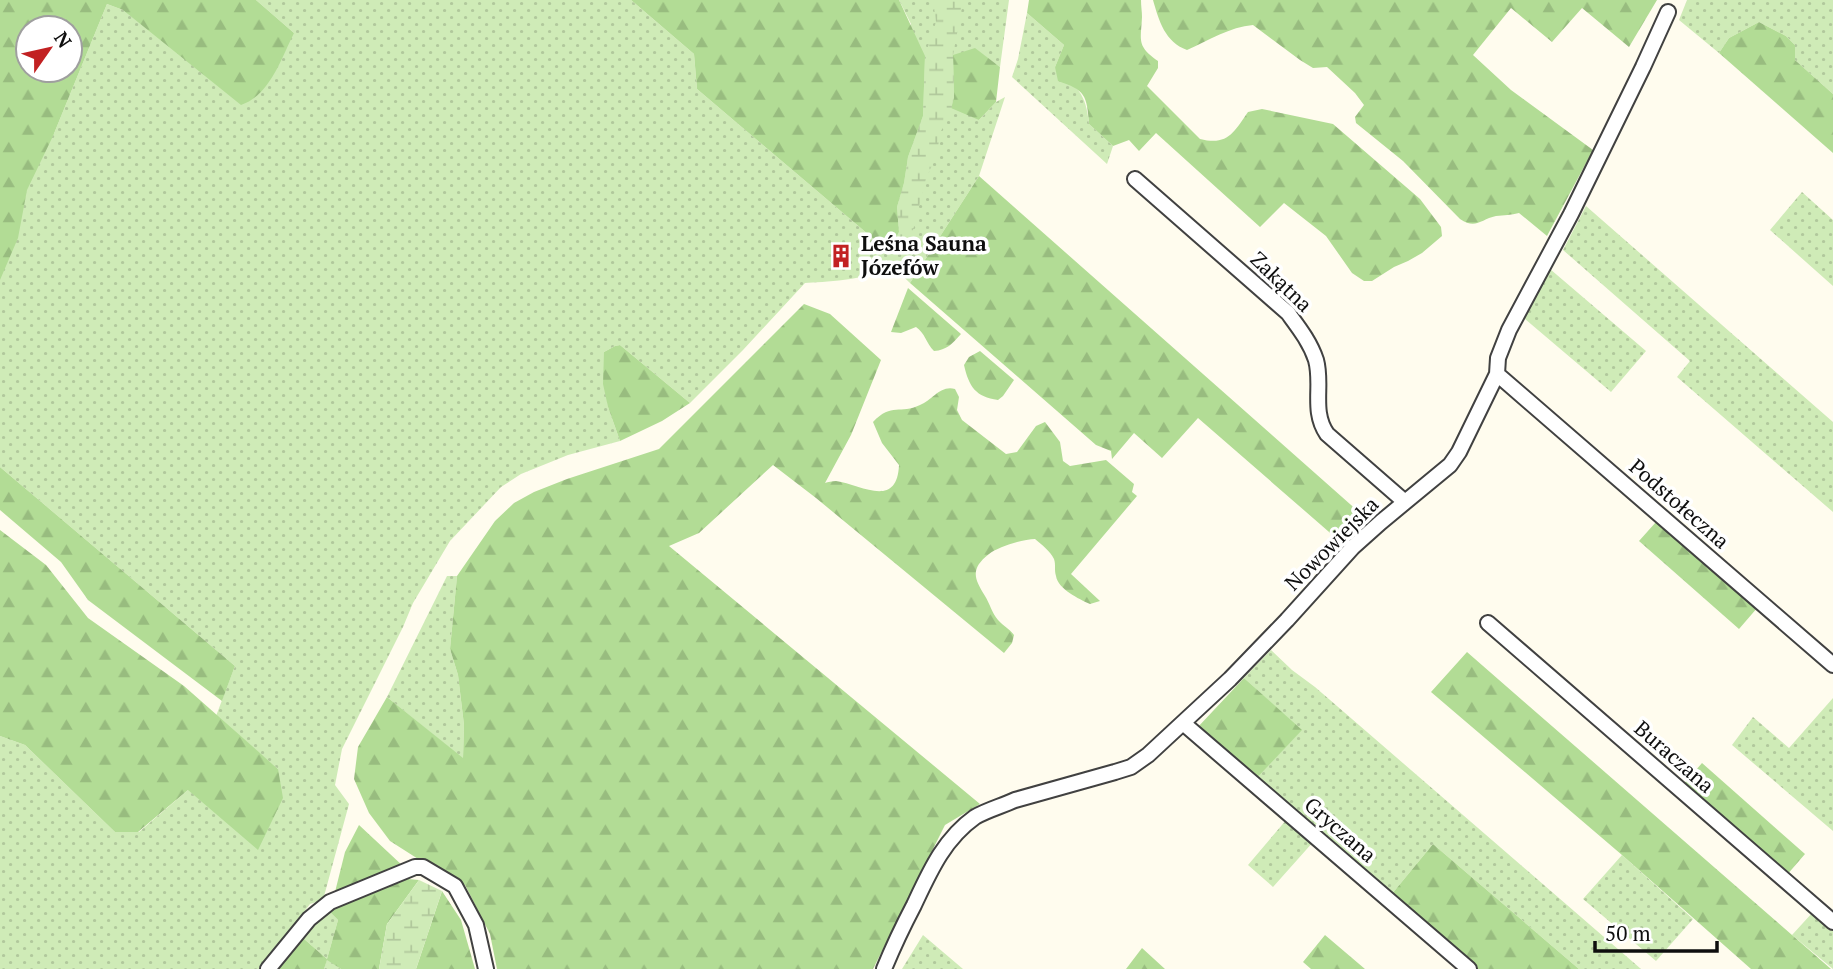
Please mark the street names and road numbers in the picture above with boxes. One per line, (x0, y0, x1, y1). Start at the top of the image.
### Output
street label: Zakątna (1245, 245, 1319, 318)
street label: Podstołeczna (1624, 452, 1736, 555)
street label: Nowowiejska (1278, 490, 1385, 596)
street label: Buraczana (1629, 714, 1721, 799)
street label: Gryczana (1299, 790, 1383, 868)

